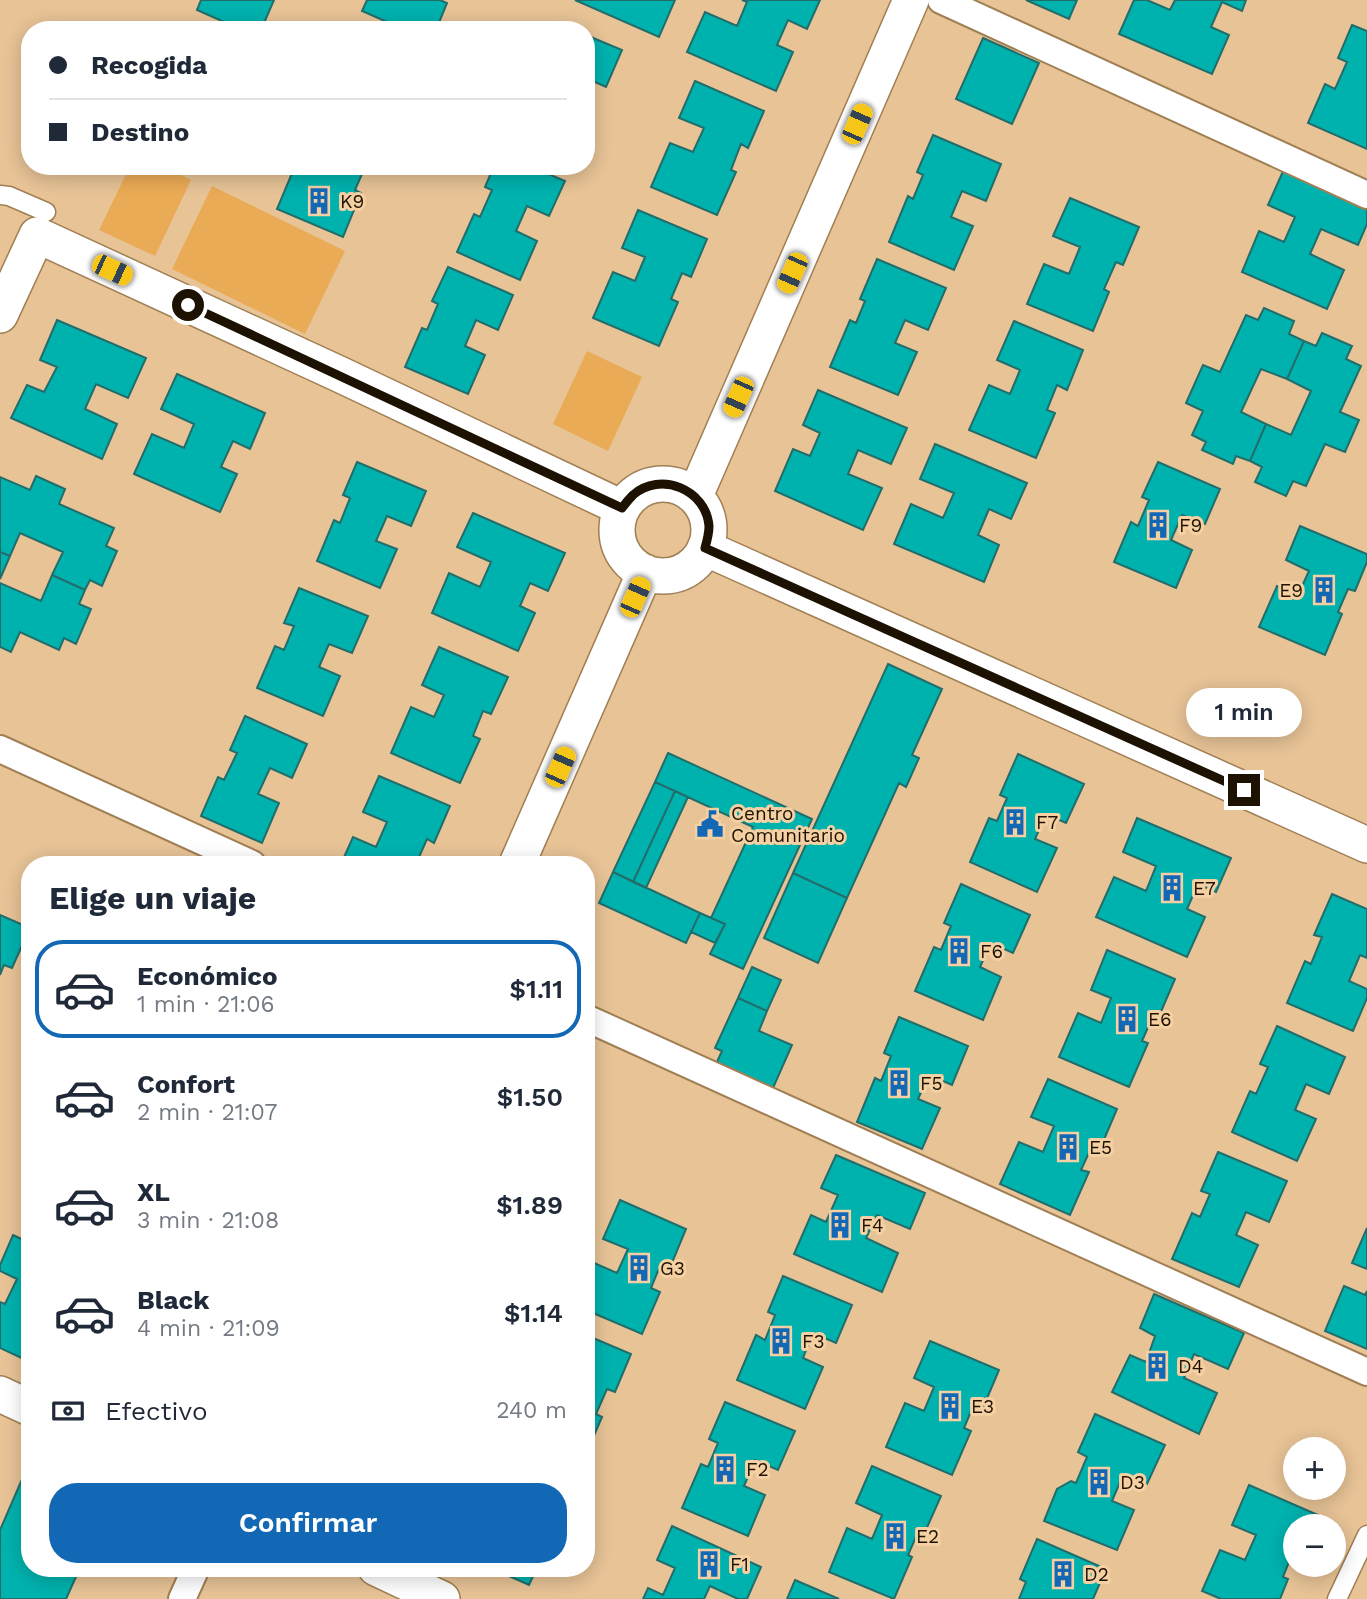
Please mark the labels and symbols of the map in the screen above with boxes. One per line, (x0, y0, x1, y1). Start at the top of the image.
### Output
car (839, 101, 876, 147)
building icon: K9 (304, 186, 334, 216)
place label: K9 (340, 190, 364, 213)
car (774, 250, 811, 296)
car (89, 252, 136, 288)
route start (172, 289, 204, 321)
car (720, 374, 757, 420)
building icon: F9 (1143, 510, 1173, 540)
place label: F9 (1179, 514, 1202, 537)
car (617, 574, 654, 620)
building icon: E9 (1309, 575, 1339, 605)
place label: E9 (1279, 579, 1303, 602)
callout: 1 min (1186, 688, 1302, 738)
car (542, 744, 579, 790)
route end (1228, 774, 1260, 806)
place label: Centro Comunitario (731, 802, 845, 847)
building icon: F7 (1000, 807, 1030, 837)
public building icon: Centro Comunitario (695, 809, 725, 839)
place label: F7 (1036, 811, 1058, 834)
building icon: E7 (1157, 873, 1187, 903)
place label: E7 (1193, 877, 1216, 900)
building icon: F6 (944, 936, 974, 966)
place label: F6 (980, 940, 1003, 963)
building icon: E6 (1112, 1004, 1142, 1034)
place label: E6 (1148, 1008, 1172, 1031)
building icon: F5 (884, 1068, 914, 1098)
place label: F5 (920, 1072, 943, 1095)
building icon: E5 (1053, 1132, 1083, 1162)
place label: E5 (1089, 1136, 1112, 1159)
building icon: F4 (825, 1210, 855, 1240)
place label: F4 (861, 1214, 884, 1237)
building icon: G3 (624, 1253, 654, 1283)
place label: G3 (660, 1257, 685, 1280)
building icon: F3 (766, 1326, 796, 1356)
place label: F3 (802, 1330, 825, 1353)
building icon: D4 (1142, 1351, 1172, 1381)
place label: D4 (1178, 1355, 1203, 1378)
building icon: E3 (935, 1391, 965, 1421)
place label: E3 (971, 1395, 994, 1418)
building icon: F2 (710, 1454, 740, 1484)
place label: F2 (746, 1458, 769, 1481)
building icon: D3 (1084, 1467, 1114, 1497)
place label: D3 (1120, 1471, 1145, 1494)
building icon: E2 (880, 1521, 910, 1551)
place label: E2 (916, 1525, 939, 1548)
building icon: F1 (694, 1549, 724, 1579)
place label: F1 (730, 1553, 749, 1576)
building icon: D2 (1048, 1559, 1078, 1589)
place label: D2 (1084, 1563, 1109, 1586)

